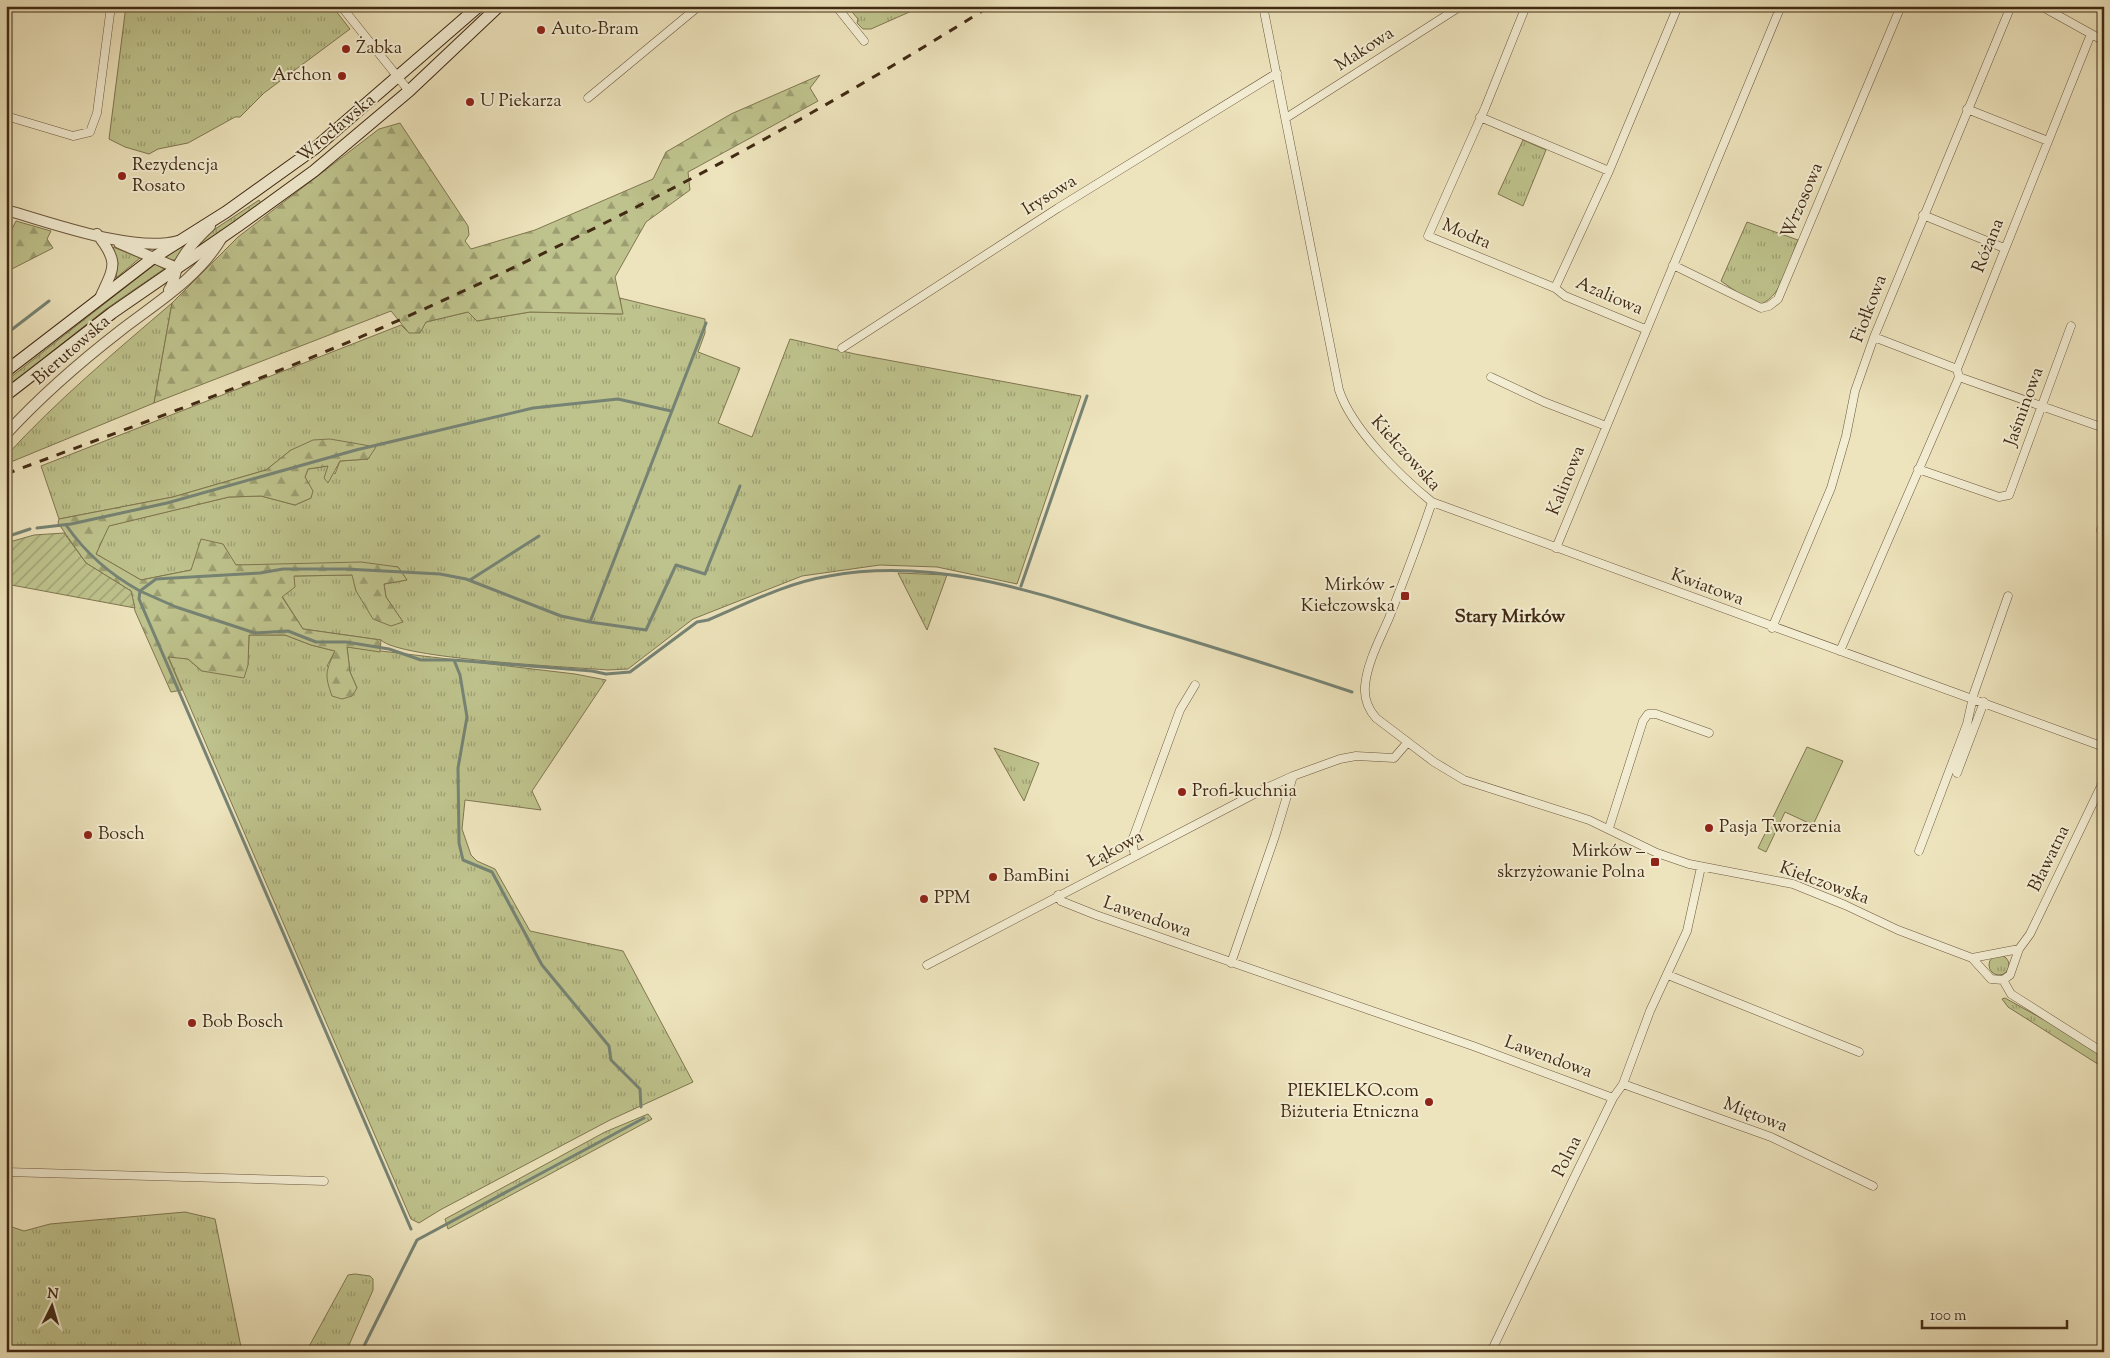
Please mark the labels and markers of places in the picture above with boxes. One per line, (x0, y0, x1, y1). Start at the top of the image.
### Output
place label: Auto-Bram (551, 17, 639, 43)
marker: Auto-Bram (535, 24, 547, 36)
place label: Żabka (356, 36, 402, 62)
marker: Żabka (340, 43, 352, 55)
place label: Archon (272, 63, 332, 89)
marker: Archon (336, 70, 348, 82)
place label: U Piekarza (480, 89, 561, 115)
marker: U Piekarza (464, 96, 476, 108)
place label: Rezydencja Rosato (132, 153, 218, 200)
marker: Rezydencja Rosato (116, 170, 128, 182)
place label: Mirków - Kiełczowska (1301, 573, 1395, 620)
marker: Mirków - Kiełczowska (1399, 590, 1411, 602)
place label: Profi-kuchnia (1192, 779, 1297, 805)
marker: Profi-kuchnia (1176, 786, 1188, 798)
place label: Pasja Tworzenia (1719, 815, 1841, 841)
place label: Bosch (98, 822, 145, 848)
marker: Pasja Tworzenia (1703, 822, 1715, 834)
marker: Bosch (82, 829, 94, 841)
place label: Mirków – skrzyżowanie Polna (1497, 839, 1645, 886)
marker: Mirków – skrzyżowanie Polna (1649, 856, 1661, 868)
place label: BamBini (1003, 864, 1070, 890)
marker: BamBini (987, 871, 999, 883)
place label: PPM (934, 886, 971, 912)
marker: PPM (918, 893, 930, 905)
place label: Bob Bosch (202, 1010, 284, 1036)
marker: Bob Bosch (186, 1017, 198, 1029)
place label: PIEKIELKO.com Biżuteria Etniczna (1280, 1079, 1419, 1126)
marker: PIEKIELKO.com Biżuteria Etniczna (1423, 1096, 1435, 1108)

